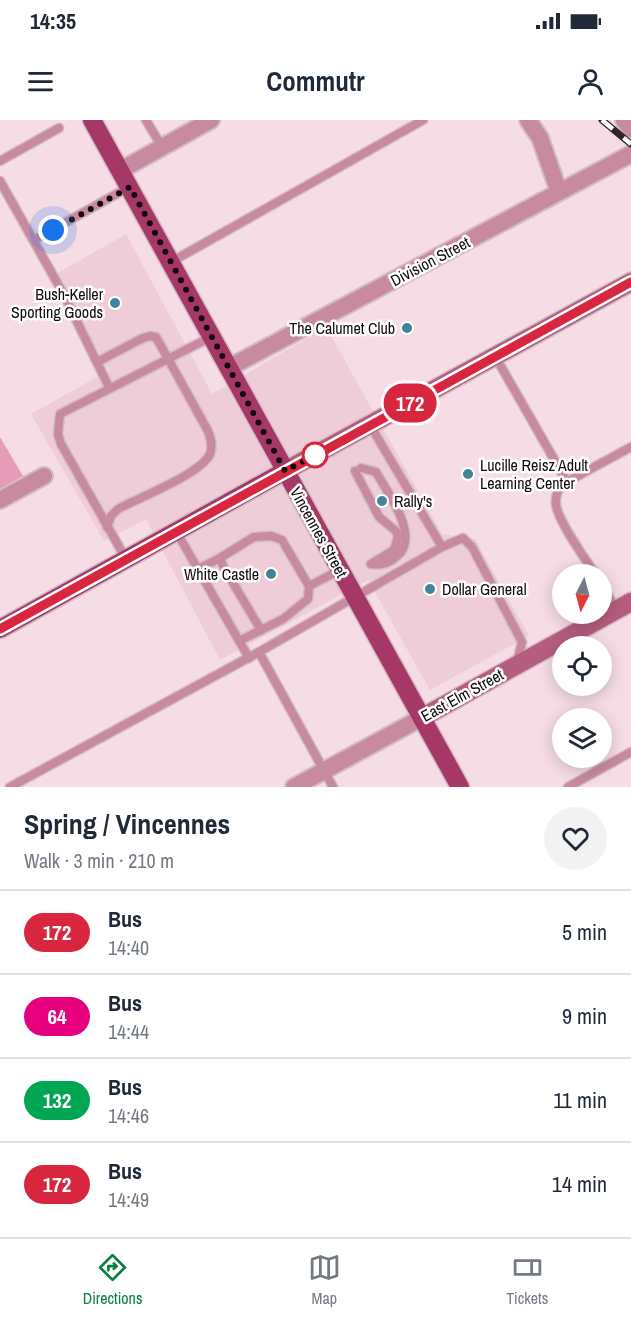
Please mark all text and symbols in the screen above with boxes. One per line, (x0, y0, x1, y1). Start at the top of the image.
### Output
text: 14:35 (30, 6, 76, 36)
text: Commutr (266, 63, 365, 99)
icon: menu (24, 65, 57, 98)
icon: person (574, 65, 607, 98)
your location (38, 215, 68, 245)
street label: Division Street (387, 231, 474, 291)
place label: Bush-Keller Sporting Goods (11, 283, 104, 323)
marker: Bush-Keller Sporting Goods (108, 296, 122, 310)
place label: The Calumet Club (289, 317, 395, 339)
marker: The Calumet Club (400, 321, 414, 335)
line badge: 172 (376, 384, 444, 422)
text: 172 (396, 389, 424, 418)
unlabelled marker (302, 442, 328, 468)
place label: Lucille Reisz Adult Learning Center (480, 454, 588, 494)
marker: Lucille Reisz Adult Learning Center (461, 467, 475, 481)
street label: Vincennes Street (285, 483, 353, 582)
place label: Rally's (394, 490, 432, 512)
marker: Rally's (375, 494, 389, 508)
place label: White Castle (184, 563, 259, 585)
north arrow (552, 564, 612, 624)
map controls (552, 564, 612, 768)
marker: White Castle (264, 567, 278, 581)
place label: Dollar General (442, 578, 527, 600)
marker: Dollar General (423, 582, 437, 596)
button: locate (552, 636, 612, 696)
street label: East Elm Street (417, 663, 508, 727)
button: layers (552, 708, 612, 768)
text: Spring / Vincennes (24, 805, 230, 843)
button: heart (544, 807, 607, 870)
text: Walk · 3 min · 210 m (24, 847, 174, 874)
text: Bus (108, 904, 142, 934)
text: 5 min (562, 917, 607, 947)
text: 172 (43, 918, 71, 947)
text: 14:40 (108, 934, 149, 961)
text: Bus (108, 988, 142, 1018)
text: 9 min (562, 1001, 607, 1031)
text: 64 (47, 1002, 67, 1031)
text: 14:44 (108, 1018, 149, 1045)
text: Bus (108, 1072, 142, 1102)
text: 11 min (553, 1085, 607, 1115)
text: 132 (43, 1086, 71, 1115)
text: 14:46 (108, 1102, 149, 1129)
text: Bus (108, 1156, 142, 1186)
text: 14 min (552, 1169, 607, 1199)
text: 172 (43, 1170, 71, 1199)
text: 14:49 (108, 1186, 149, 1213)
tab: Directions (83, 1251, 142, 1309)
tab: Map (308, 1251, 341, 1309)
tab: Tickets (506, 1251, 548, 1309)

